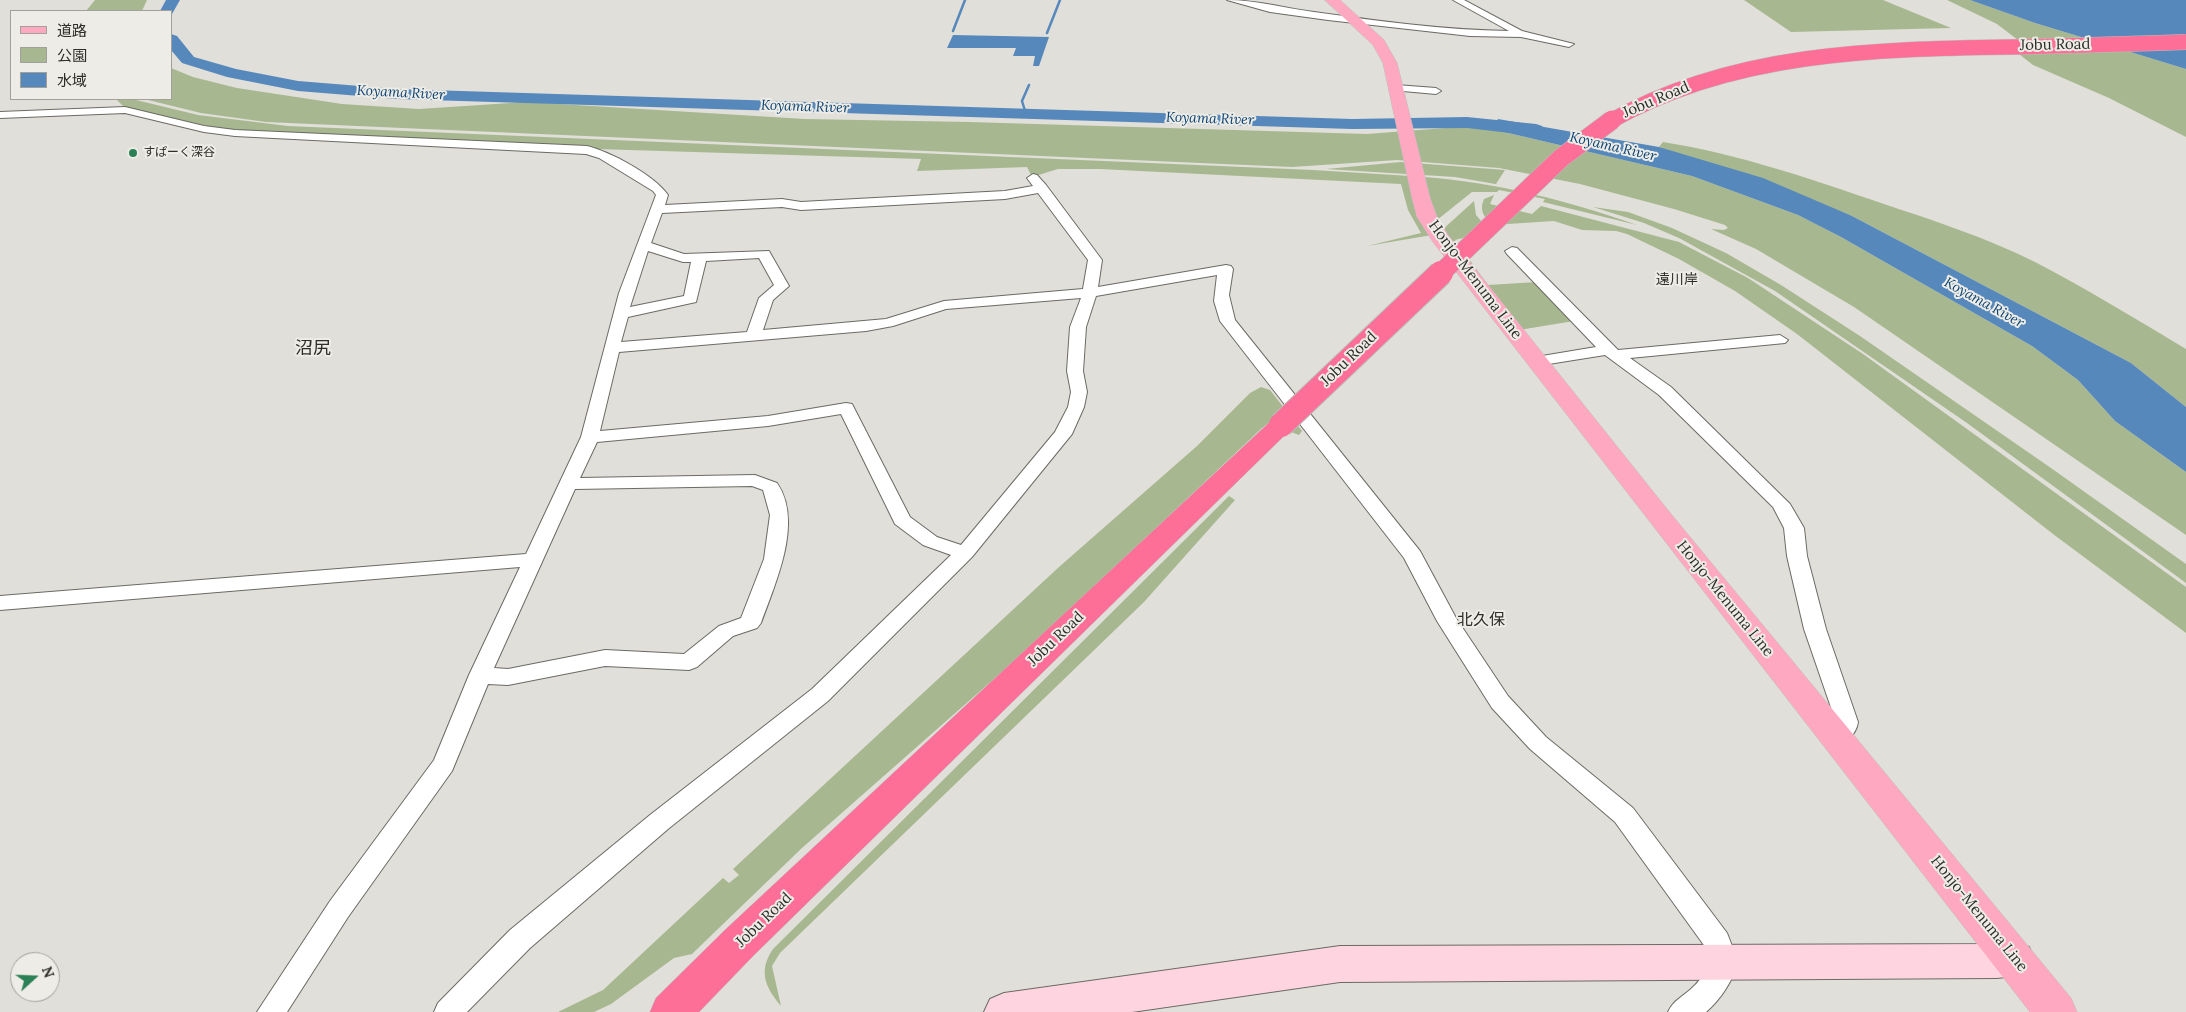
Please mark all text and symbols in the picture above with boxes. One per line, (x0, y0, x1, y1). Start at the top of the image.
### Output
legend (10, 10, 172, 100)
text: 道路 (57, 21, 87, 40)
street label: Jobu Road (2019, 35, 2091, 55)
text: 公園 (57, 46, 87, 65)
text: 水域 (57, 71, 87, 90)
street label: Jobu Road (1620, 78, 1692, 122)
water label: Koyama River (356, 82, 446, 104)
water label: Koyama River (761, 97, 849, 117)
water label: Koyama River (1166, 109, 1254, 129)
water label: Koyama River (1568, 129, 1658, 165)
place label: すぱーく深谷 (143, 146, 215, 160)
marker: すぱーく深谷 (127, 147, 139, 159)
street label: Honjo-Menuma Line (1424, 217, 1526, 343)
district label: 遠川岸 (1656, 272, 1698, 288)
water label: Koyama River (1941, 274, 2027, 332)
street label: Jobu Road (1317, 328, 1381, 390)
district label: 沼尻 (295, 338, 331, 360)
street label: Honjo-Menuma Line (1673, 537, 1777, 661)
street label: Jobu Road (1024, 608, 1088, 670)
district label: 北久保 (1457, 610, 1505, 630)
street label: Honjo-Menuma Line (1927, 852, 2031, 976)
street label: Jobu Road (732, 889, 796, 951)
north arrow (10, 952, 60, 1002)
text: N (38, 964, 58, 980)

